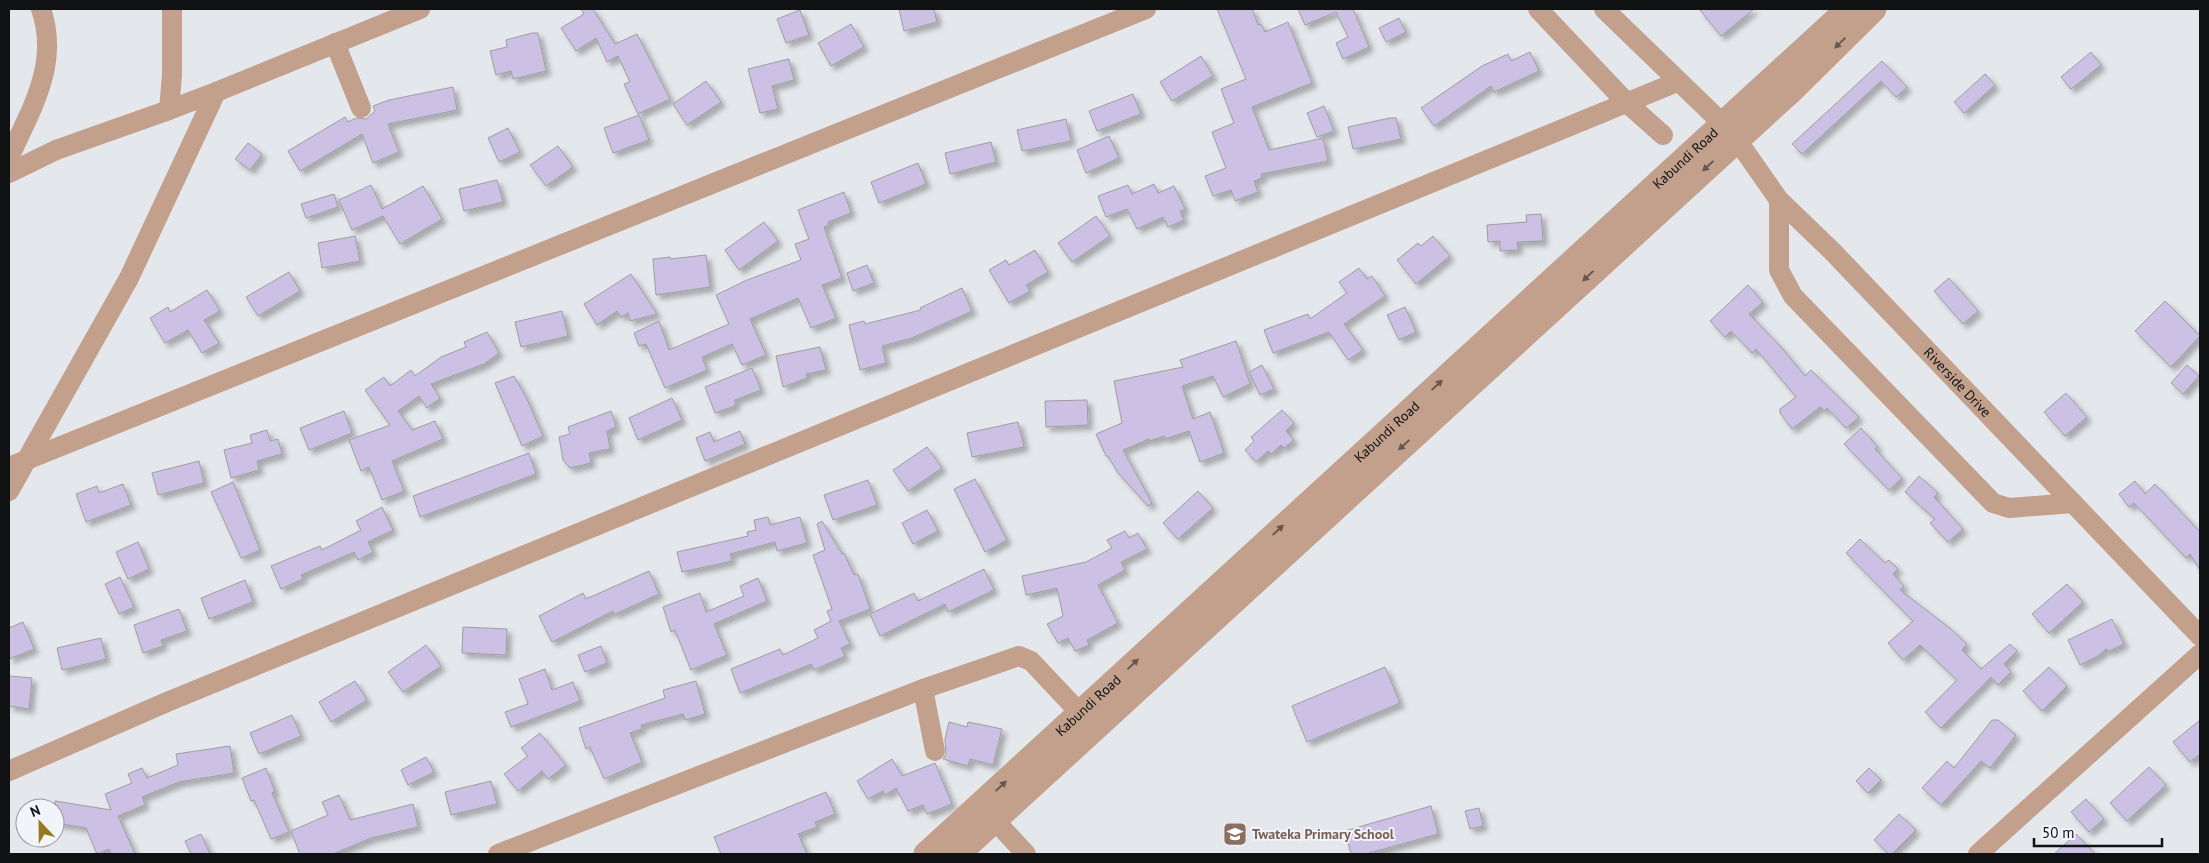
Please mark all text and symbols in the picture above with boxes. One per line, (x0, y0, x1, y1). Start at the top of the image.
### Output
one-way arrow (1834, 37, 1846, 49)
street label: Kabundi Road (1649, 124, 1722, 193)
one-way arrow (1703, 160, 1715, 172)
one-way arrow (1583, 270, 1595, 282)
street label: Riverside Drive (1920, 343, 1995, 421)
one-way arrow (1430, 379, 1442, 391)
street label: Kabundi Road (1350, 397, 1423, 466)
one-way arrow (1399, 439, 1411, 451)
one-way arrow (1272, 524, 1284, 536)
one-way arrow (1127, 658, 1139, 670)
street label: Kabundi Road (1052, 671, 1125, 740)
one-way arrow (994, 780, 1006, 792)
north arrow (15, 798, 65, 848)
text: N (27, 801, 43, 821)
scale bar (2034, 816, 2162, 848)
school or university icon: Twateka Primary School (1222, 821, 1248, 847)
text: 50 m (2042, 823, 2075, 842)
place label: Twateka Primary School (1252, 825, 1395, 843)

